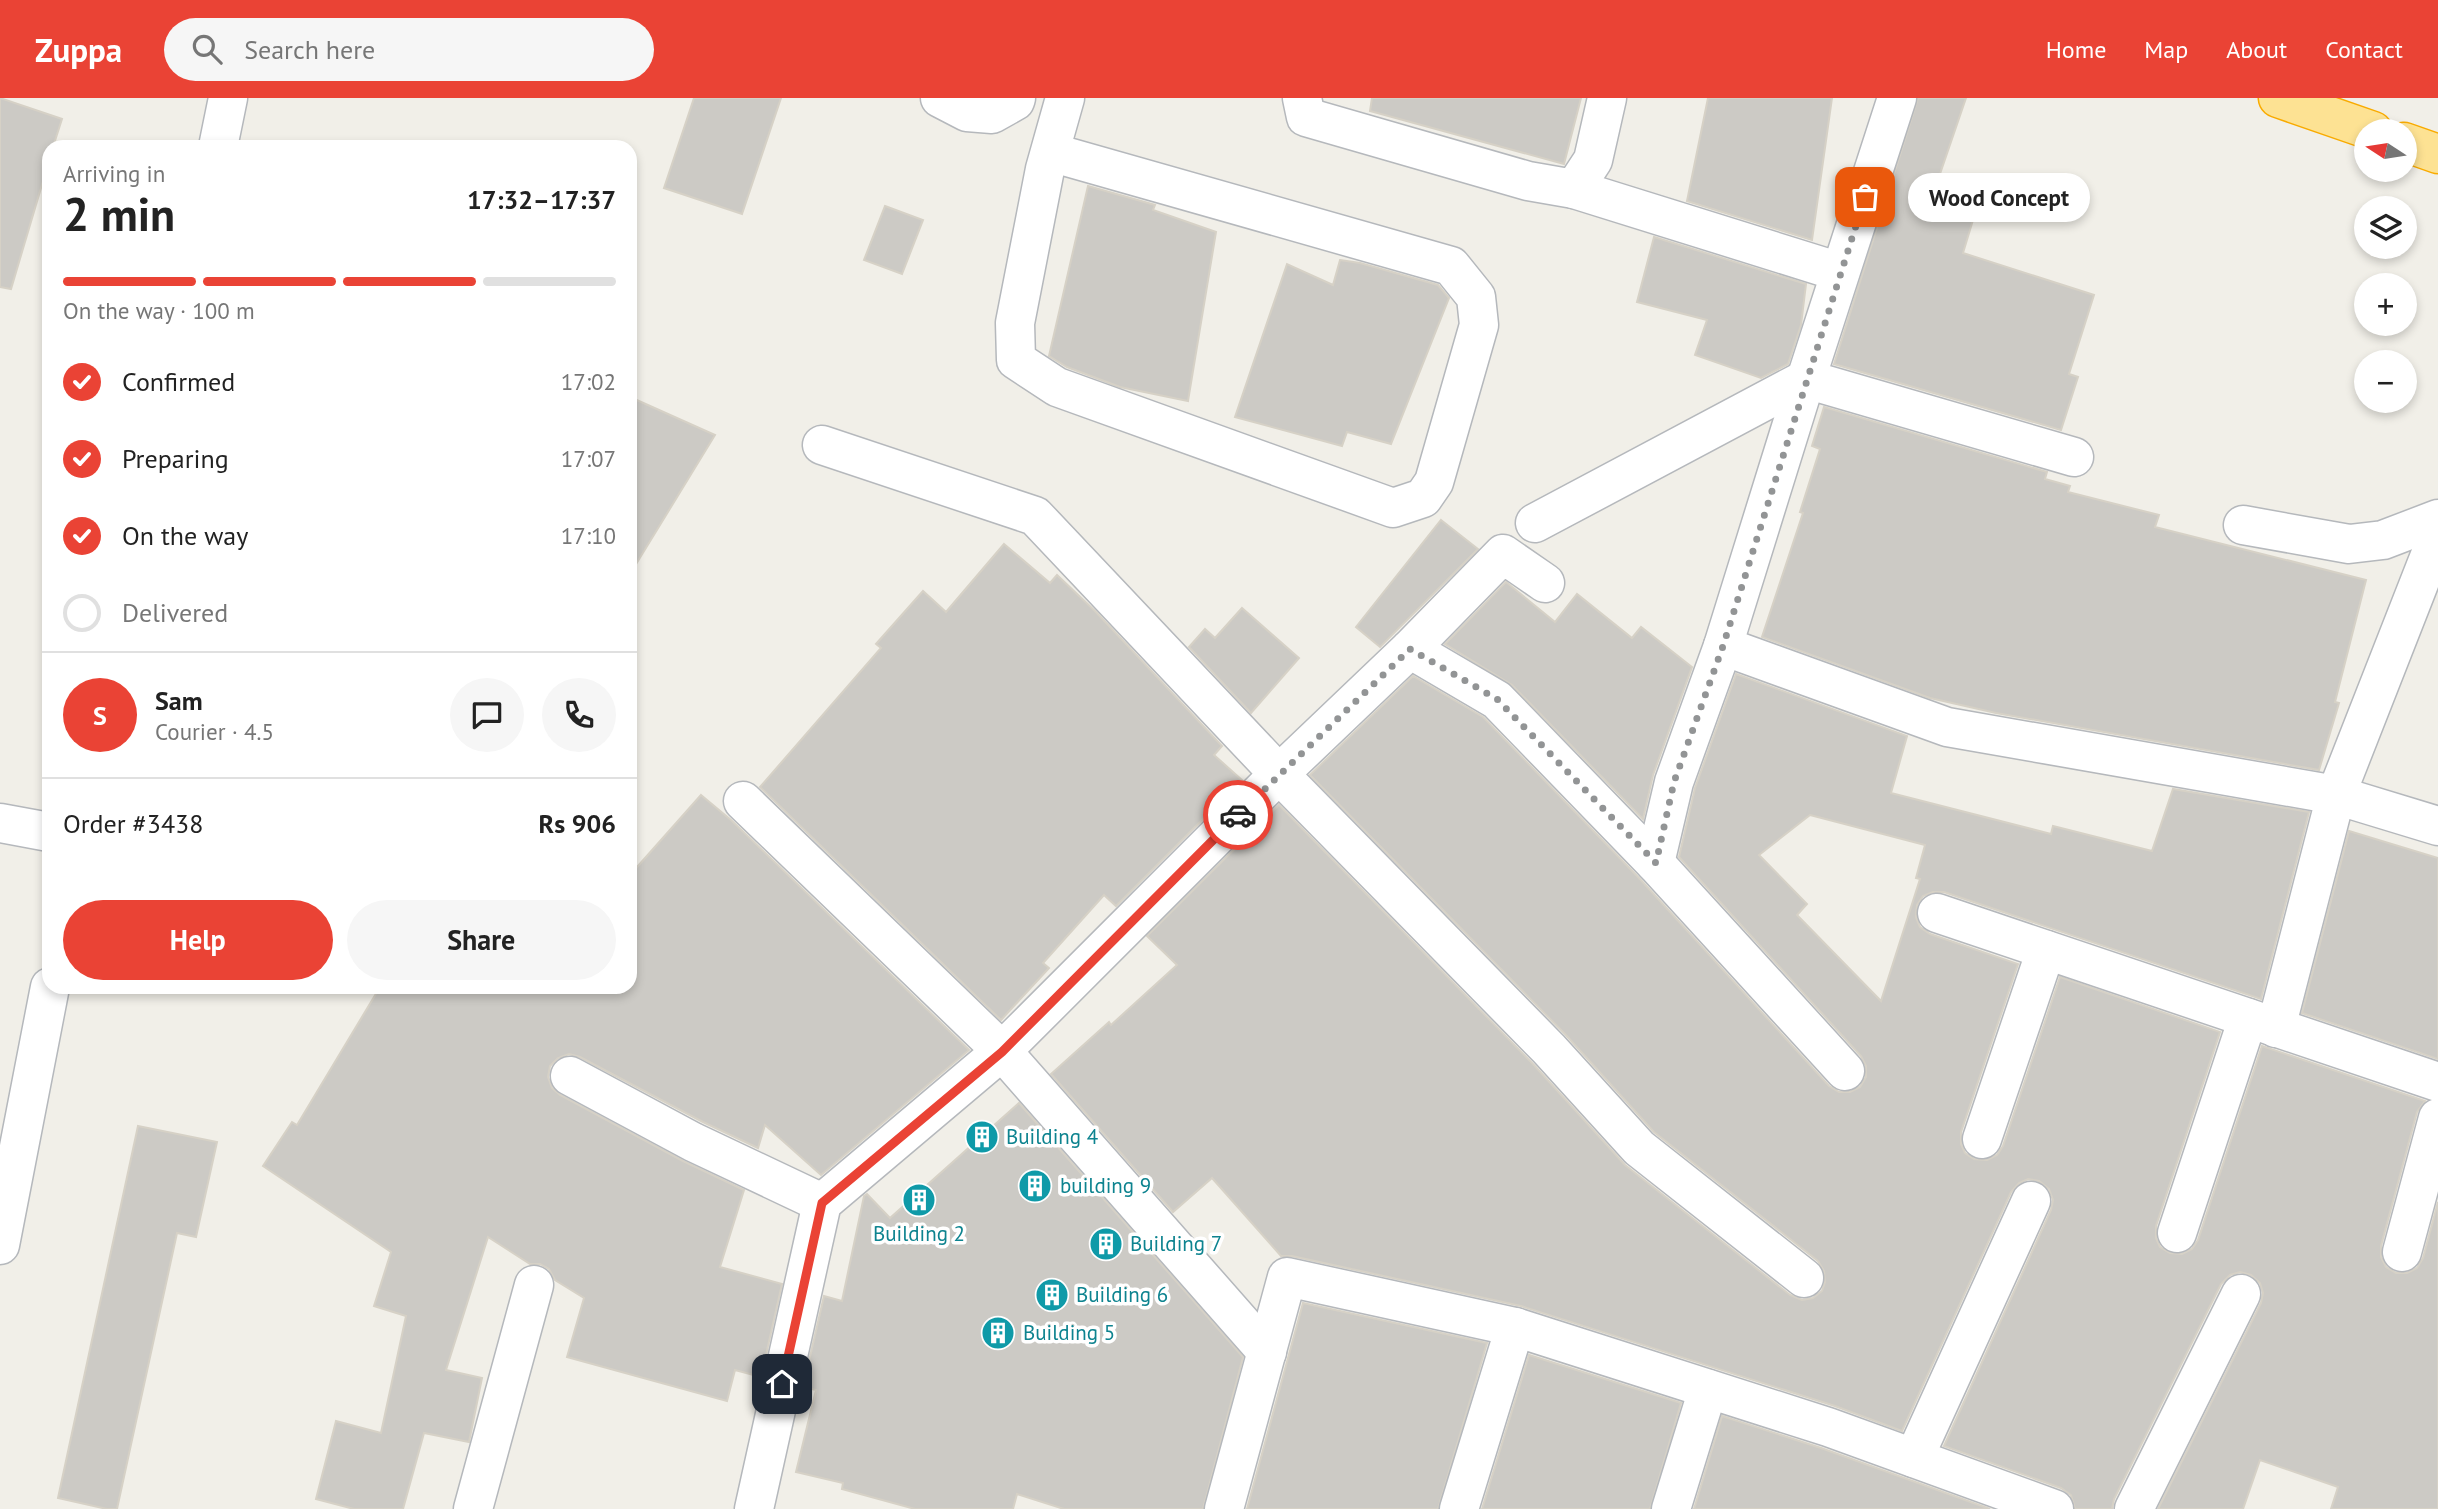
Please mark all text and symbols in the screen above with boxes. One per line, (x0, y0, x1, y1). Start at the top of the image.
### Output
search box (164, 18, 654, 81)
text: Zuppa (35, 28, 122, 71)
icon: search (188, 30, 226, 68)
text: Search here (244, 33, 375, 66)
text: Home (2046, 34, 2106, 65)
text: Map (2144, 34, 2188, 65)
text: About (2226, 34, 2287, 65)
text: Contact (2325, 34, 2403, 65)
north arrow (2354, 119, 2417, 182)
map controls (2354, 119, 2417, 413)
text: Arriving in (63, 159, 165, 188)
pin (1835, 167, 1895, 227)
callout: Wood Concept (1907, 172, 2089, 222)
icon: bag (1846, 178, 1884, 216)
text: 17:32–17:37 (467, 183, 616, 216)
text: Wood Concept (1929, 183, 2069, 212)
text: 2 min (63, 184, 175, 244)
button: layers (2354, 196, 2417, 259)
button: + (2354, 273, 2417, 336)
text: On the way · 100 m (63, 296, 255, 325)
button: − (2354, 350, 2417, 413)
icon: check (63, 363, 101, 401)
text: Confirmed (122, 365, 235, 398)
text: 17:02 (561, 367, 616, 396)
icon: check (63, 440, 101, 478)
text: Preparing (122, 442, 229, 475)
text: 17:07 (561, 444, 616, 473)
icon: check (63, 517, 101, 555)
text: On the way (122, 519, 248, 552)
text: 17:10 (561, 521, 616, 550)
text: Delivered (122, 596, 228, 629)
button: chat (450, 678, 524, 752)
button: phone (542, 678, 616, 752)
text: Sam (155, 684, 203, 717)
text: S (93, 699, 107, 732)
text: Courier · 4.5 (155, 717, 274, 746)
courier (1203, 780, 1273, 850)
icon: car (1219, 796, 1257, 834)
text: Order #3438 (63, 807, 203, 840)
text: Rs 906 (539, 807, 616, 840)
button: Help (63, 900, 333, 980)
button: Share (347, 900, 616, 980)
building icon: Building 4 (963, 1118, 1001, 1156)
place label: Building 4 (1006, 1123, 1098, 1150)
building icon: building 9 (1016, 1167, 1054, 1205)
place label: building 9 (1060, 1172, 1151, 1199)
building icon: Building 2 (900, 1181, 938, 1219)
place label: Building 2 (873, 1220, 965, 1247)
building icon: Building 7 (1087, 1225, 1125, 1263)
place label: Building 7 (1130, 1230, 1222, 1257)
building icon: Building 6 (1033, 1276, 1071, 1314)
place label: Building 6 (1076, 1281, 1168, 1308)
building icon: Building 5 (979, 1314, 1017, 1352)
place label: Building 5 (1023, 1319, 1115, 1346)
pin (752, 1354, 812, 1414)
icon: home (763, 1365, 801, 1403)

